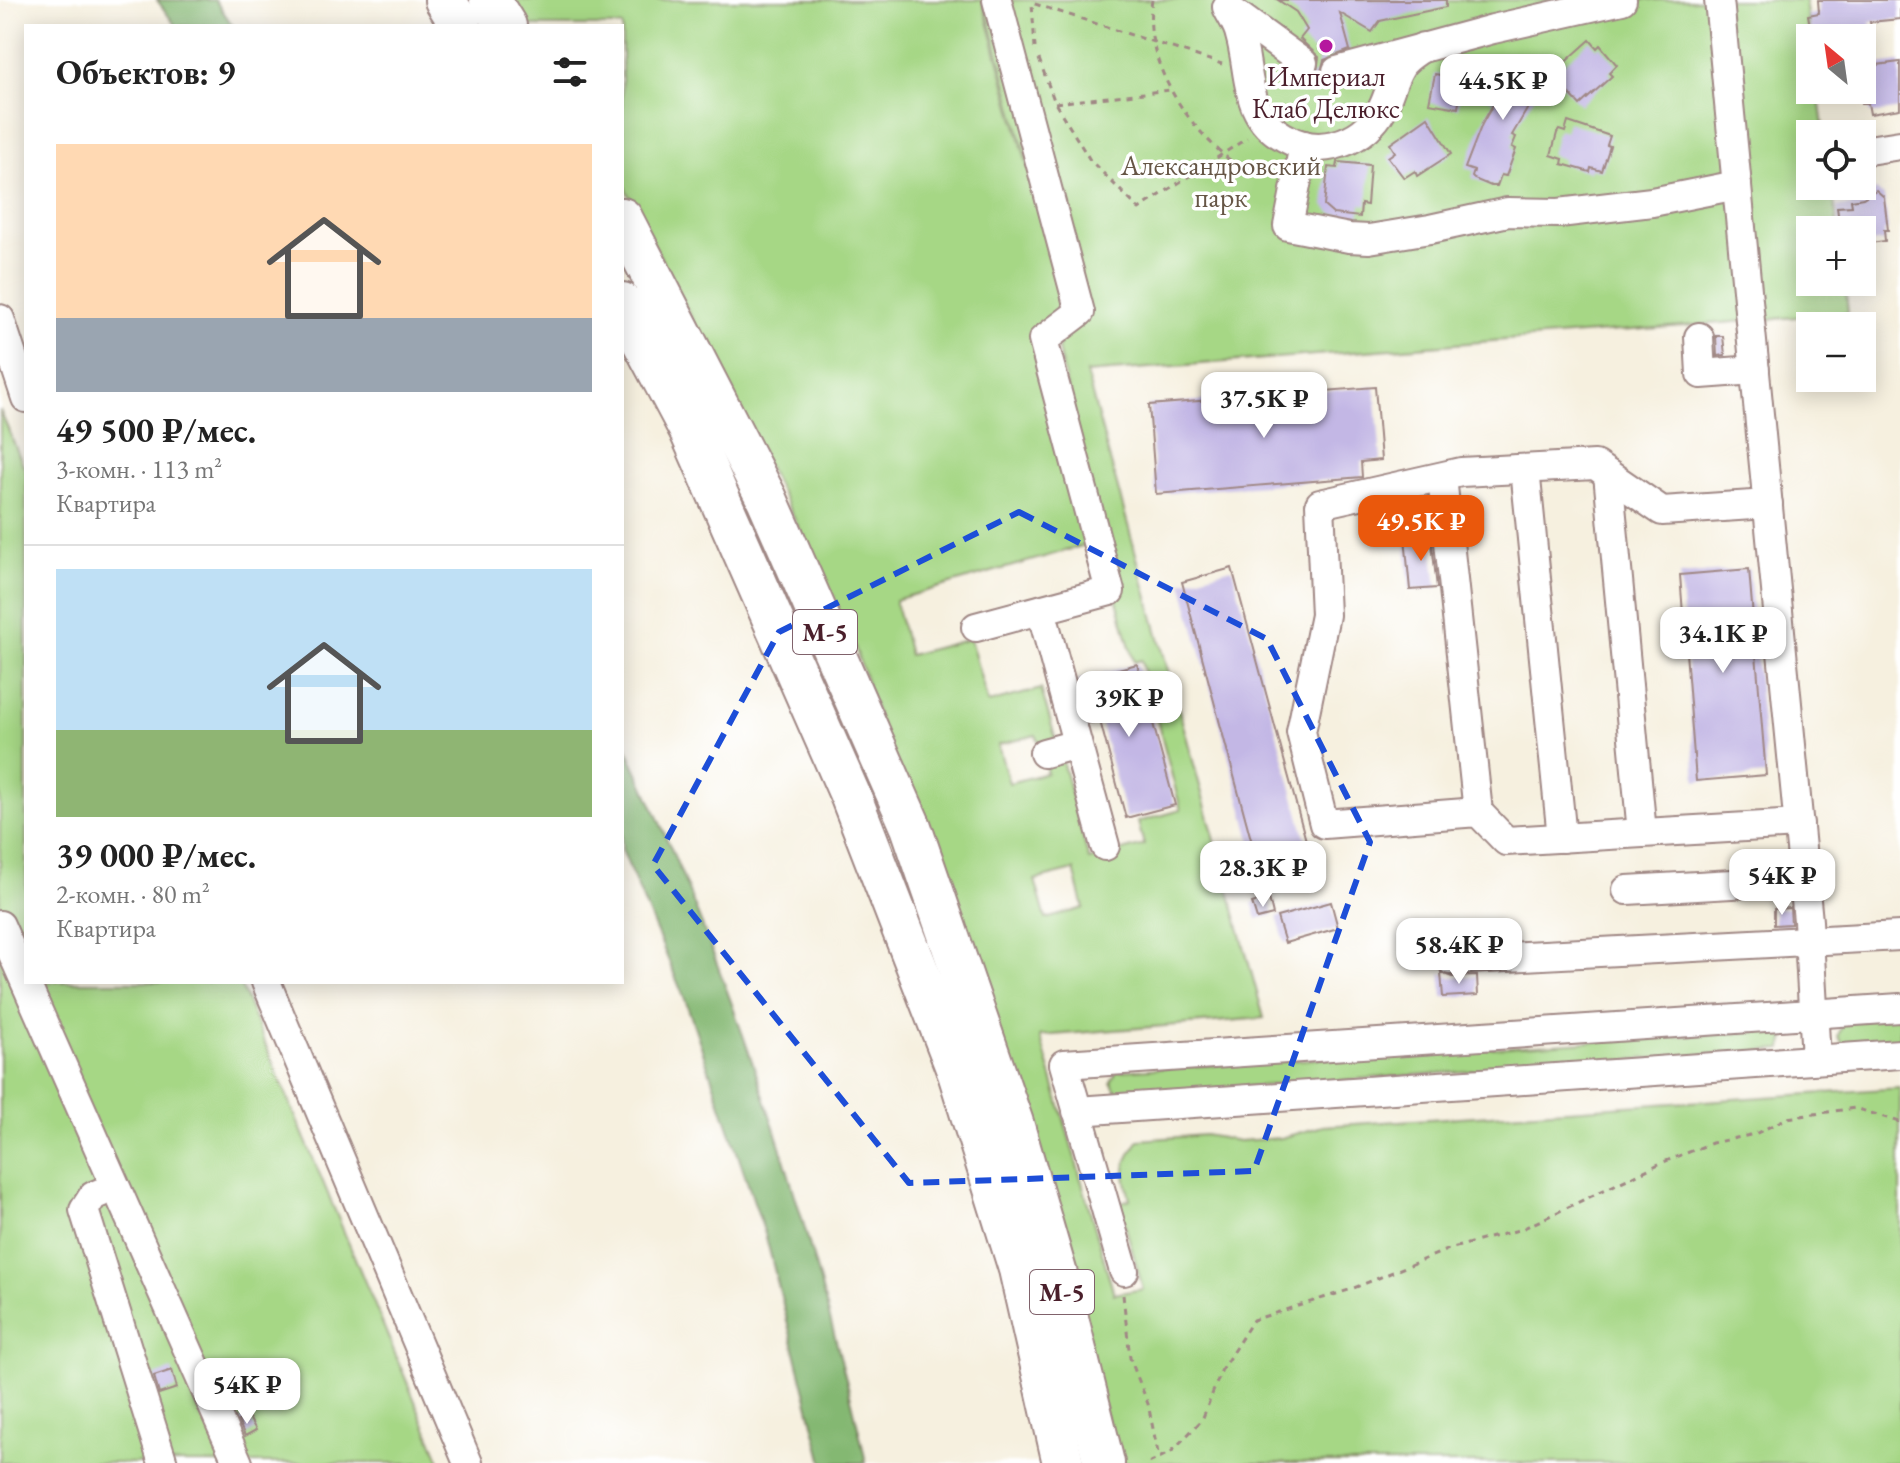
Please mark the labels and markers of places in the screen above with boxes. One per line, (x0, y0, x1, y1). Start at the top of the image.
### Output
marker: Империал Клаб Делюкс (1317, 37, 1335, 55)
pin: 44.5K ₽ (1429, 54, 1577, 122)
place label: Империал Клаб Делюкс (1252, 58, 1400, 126)
pin: 37.5K ₽ (1190, 372, 1338, 440)
pin: 49.5K ₽ (1347, 495, 1495, 563)
pin: 34.1K ₽ (1649, 607, 1797, 675)
pin: 39K ₽ (1073, 671, 1185, 739)
pin: 28.3K ₽ (1189, 841, 1337, 909)
pin: 54K ₽ (1726, 849, 1838, 917)
pin: 58.4K ₽ (1385, 918, 1533, 986)
pin: 54K ₽ (191, 1358, 303, 1426)

